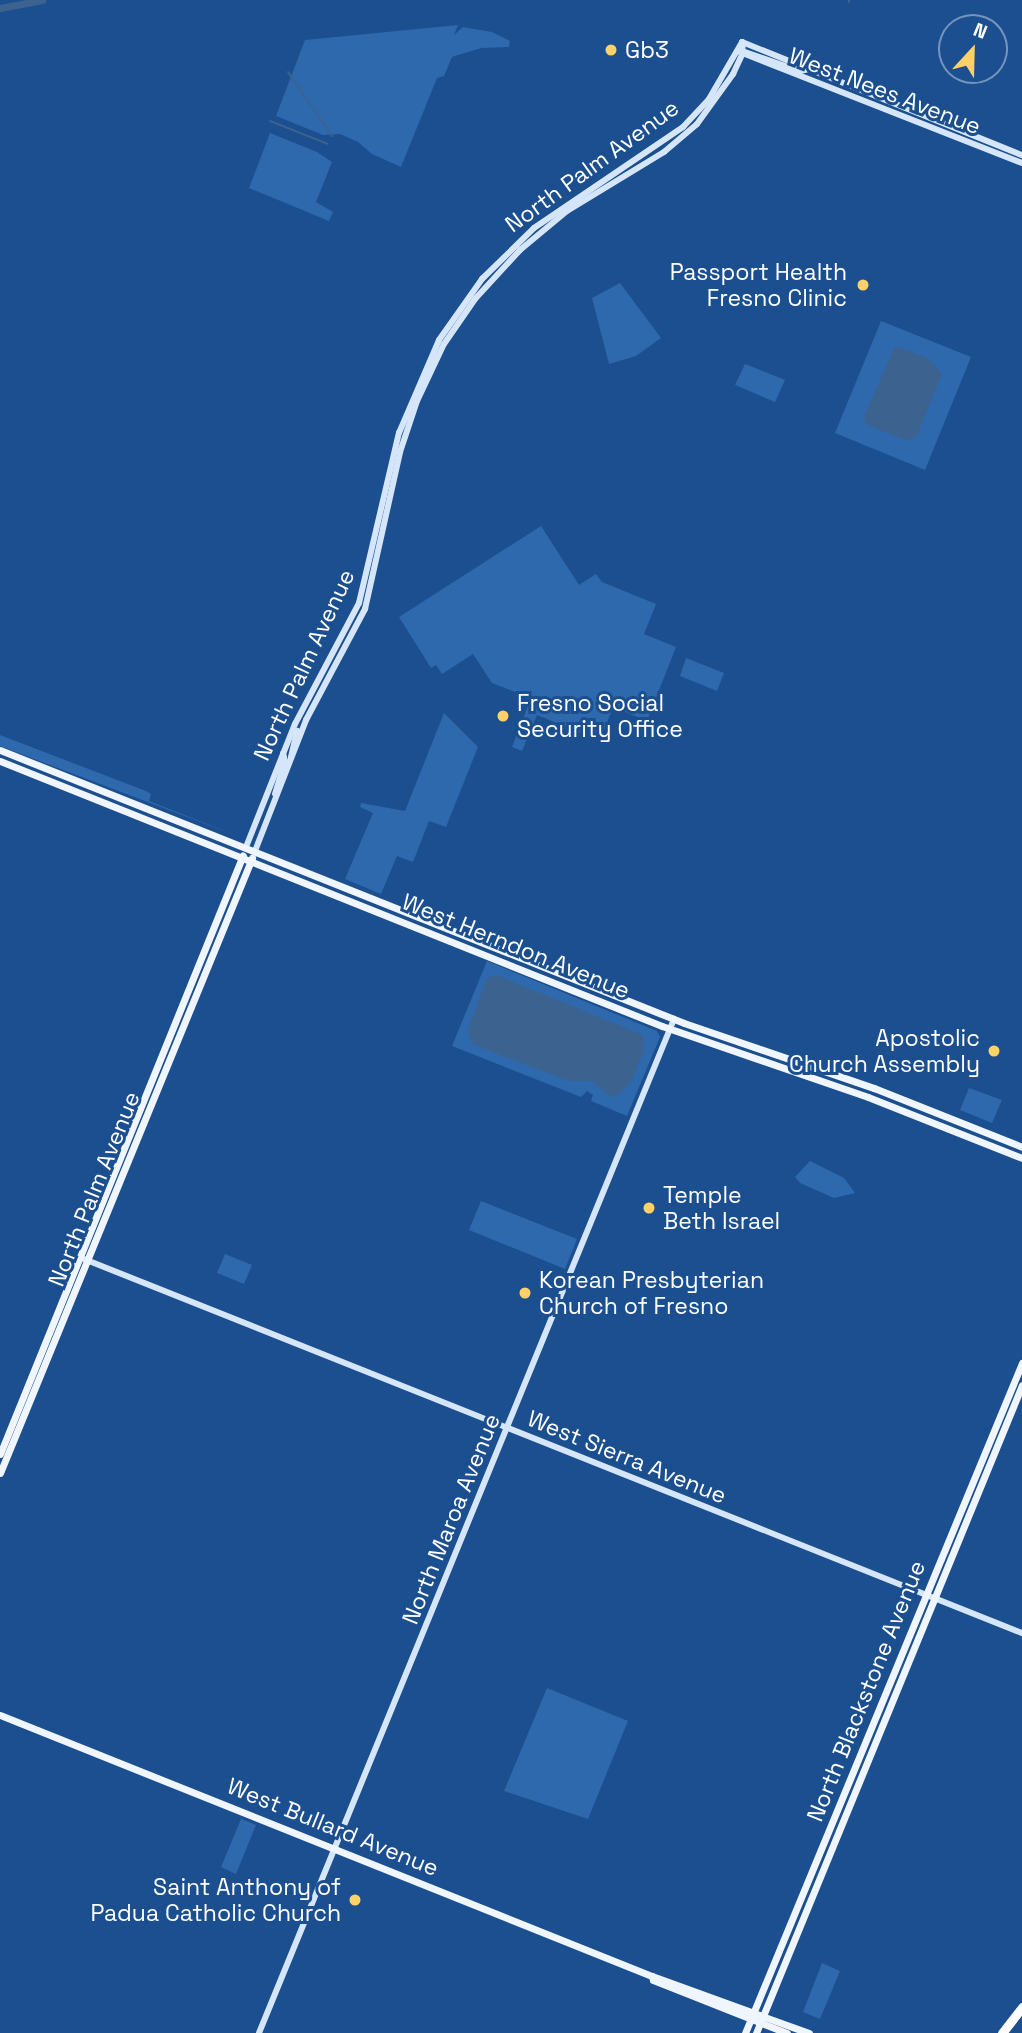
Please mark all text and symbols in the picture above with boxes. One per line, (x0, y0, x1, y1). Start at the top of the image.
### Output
north arrow (938, 14, 1008, 84)
text: N (970, 17, 991, 45)
place label: Gb3 (625, 36, 669, 64)
marker: Gb3 (603, 42, 619, 58)
street label: West Nees Avenue (785, 42, 985, 140)
street label: North Palm Avenue (500, 94, 684, 238)
place label: Passport Health Fresno Clinic (670, 258, 847, 312)
marker: Passport Health Fresno Clinic (853, 275, 873, 295)
street label: North Palm Avenue (248, 565, 360, 765)
place label: Fresno Social Security Office (517, 689, 683, 743)
marker: Fresno Social Security Office (495, 708, 511, 724)
street label: West Herndon Avenue (398, 888, 634, 1004)
place label: Apostolic Church Assembly (789, 1024, 980, 1078)
marker: Apostolic Church Assembly (986, 1043, 1002, 1059)
street label: North Palm Avenue (42, 1087, 146, 1291)
place label: Temple Beth Israel (663, 1181, 780, 1235)
marker: Temple Beth Israel (641, 1200, 657, 1216)
place label: Korean Presbyterian Church of Fresno (539, 1266, 764, 1320)
marker: Korean Presbyterian Church of Fresno (517, 1285, 533, 1301)
street label: West Sierra Avenue (523, 1404, 731, 1510)
street label: North Maroa Avenue (396, 1410, 506, 1628)
street label: North Blackstone Avenue (801, 1556, 931, 1826)
street label: West Bullard Avenue (223, 1772, 443, 1882)
place label: Saint Anthony of Padua Catholic Church (91, 1873, 341, 1927)
marker: Saint Anthony of Padua Catholic Church (347, 1892, 363, 1908)

